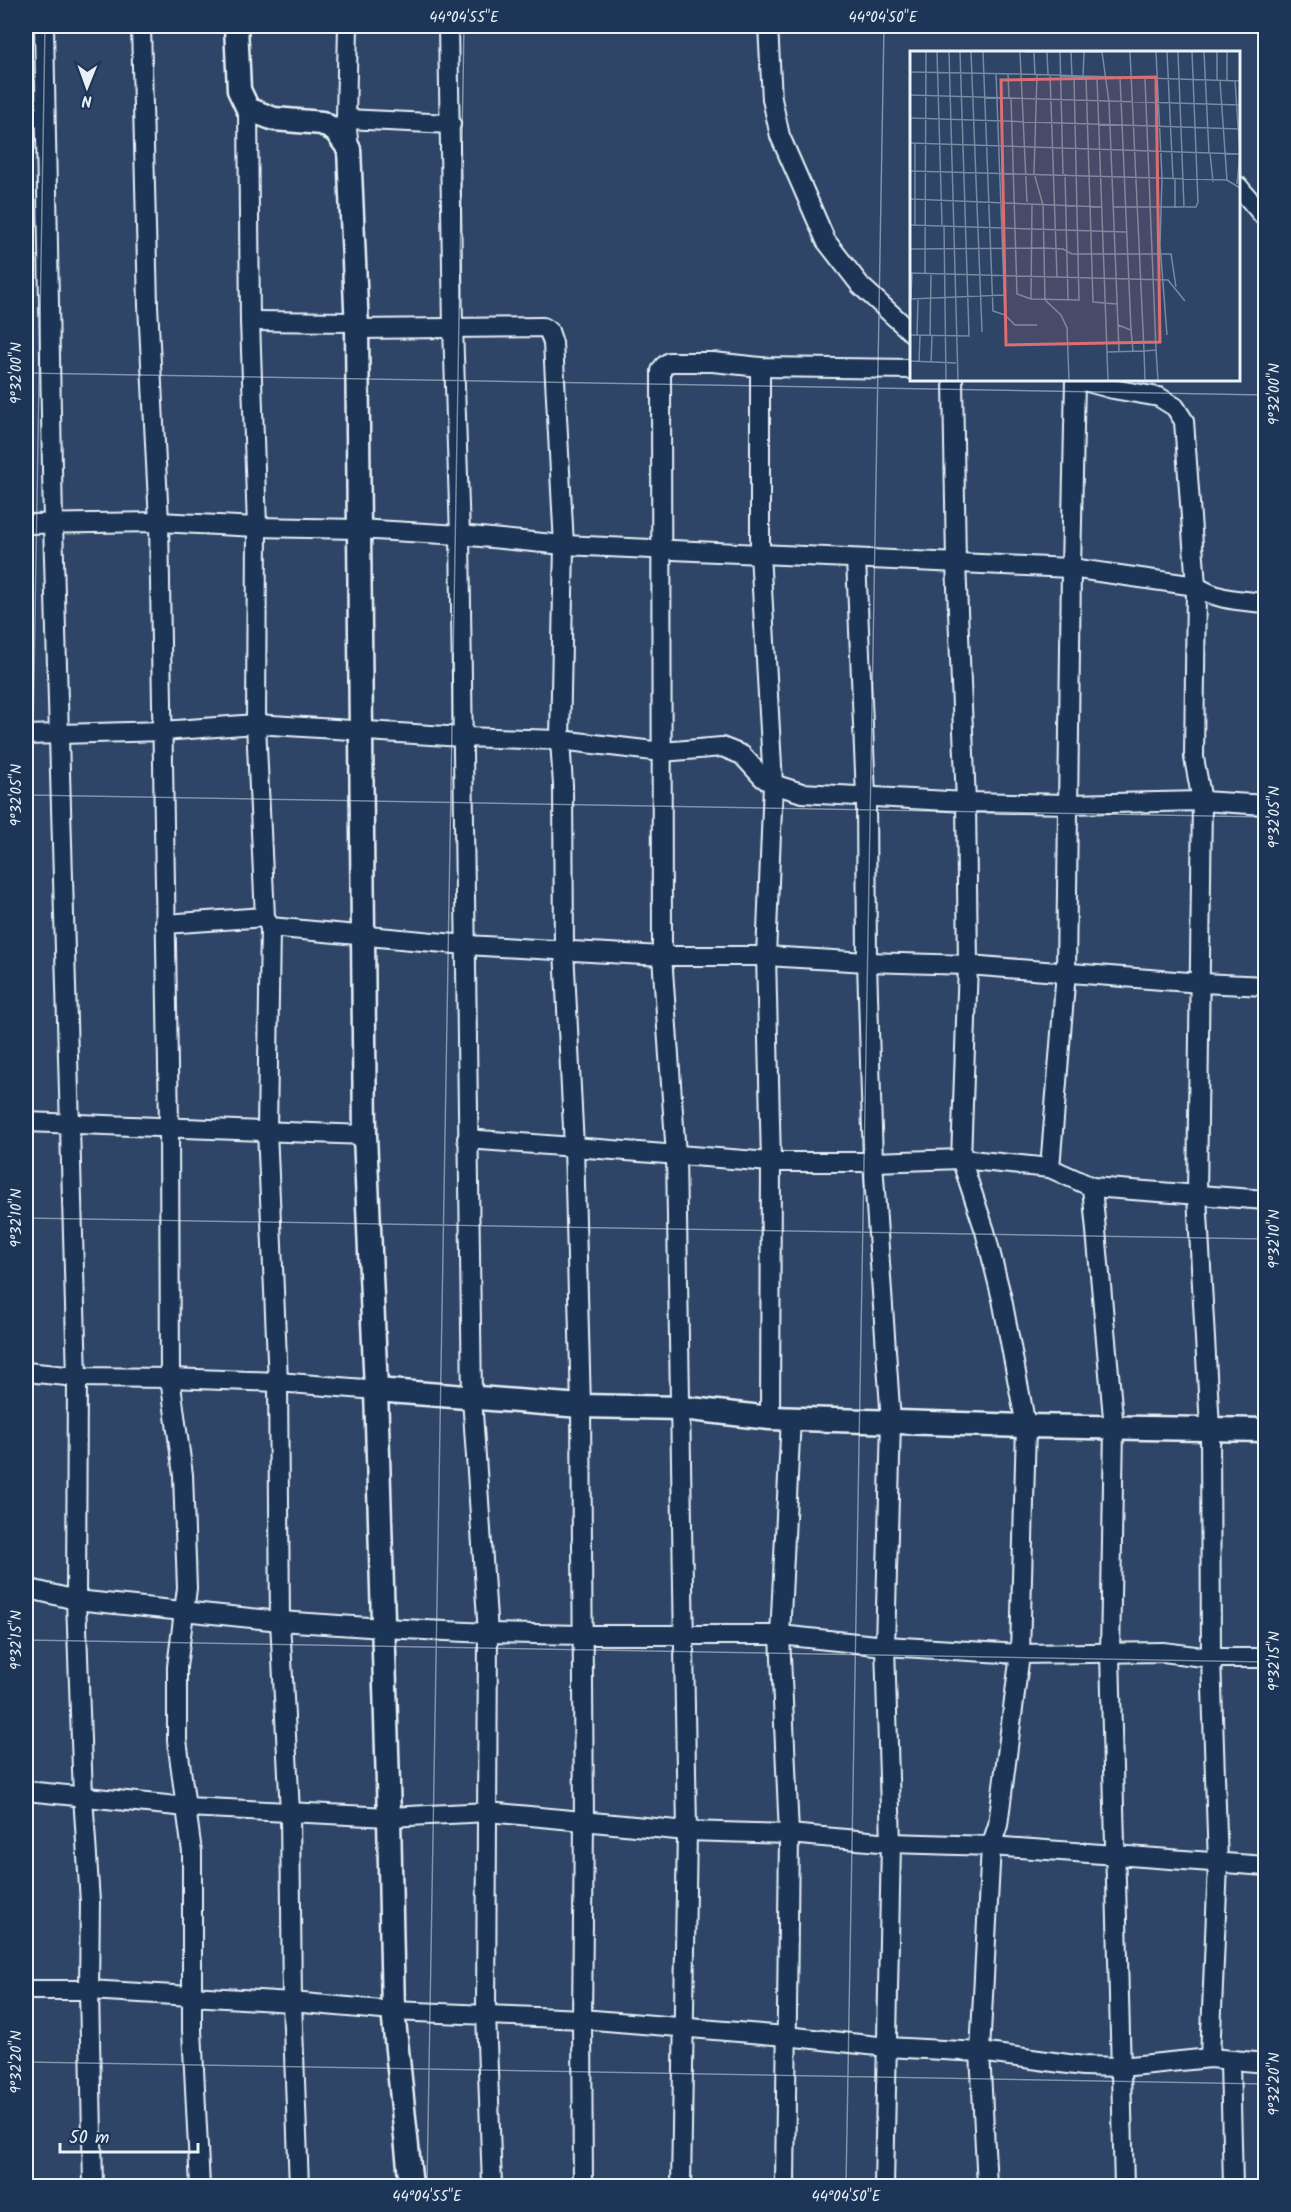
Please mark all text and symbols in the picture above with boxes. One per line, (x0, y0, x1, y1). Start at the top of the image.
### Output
text: 44°04'55"E (429, 6, 500, 30)
text: 44°04'50"E (849, 6, 919, 30)
inset map (910, 51, 1240, 381)
north arrow (57, 57, 117, 117)
text: N (81, 88, 92, 113)
text: 9°32'00"N (5, 342, 29, 404)
text: 9°32'00"N (1263, 363, 1287, 425)
text: 9°32'05"N (5, 764, 29, 826)
text: 9°32'05"N (1263, 786, 1287, 848)
text: 9°32'10"N (5, 1188, 29, 1248)
text: 9°32'10"N (1263, 1209, 1287, 1269)
text: 9°32'15"N (5, 1610, 29, 1670)
text: 9°32'15"N (1263, 1631, 1287, 1691)
text: 9°32'20"N (5, 2030, 29, 2094)
text: 9°32'20"N (1263, 2052, 1287, 2116)
scale bar (60, 2116, 198, 2154)
text: 50 m (69, 2124, 109, 2153)
text: 44°04'55"E (392, 2185, 463, 2209)
text: 44°04'50"E (812, 2185, 882, 2209)

